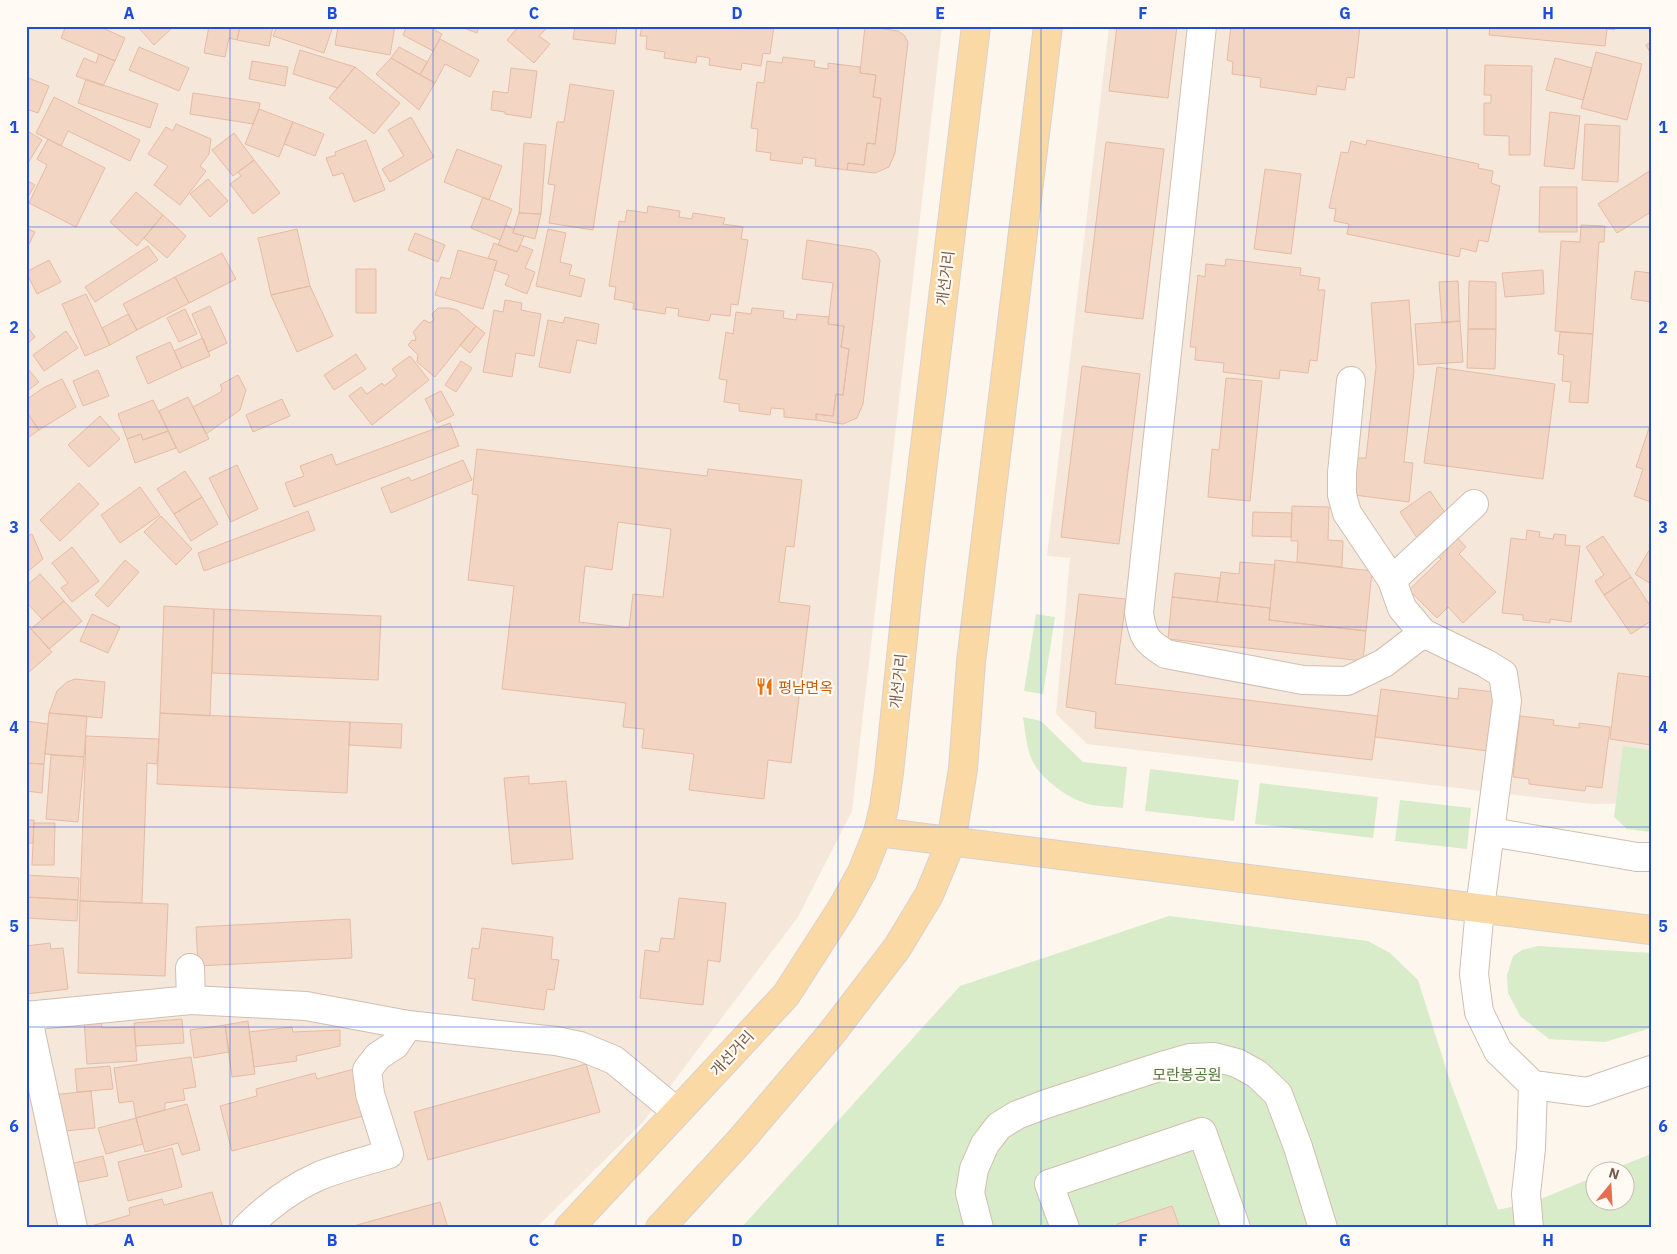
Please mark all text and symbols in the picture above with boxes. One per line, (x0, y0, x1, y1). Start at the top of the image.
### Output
text: A (124, 3, 135, 23)
text: B (327, 3, 338, 23)
text: C (529, 3, 539, 23)
text: D (731, 3, 743, 23)
text: E (935, 3, 945, 23)
text: F (1138, 3, 1148, 23)
text: G (1339, 3, 1351, 23)
text: H (1542, 3, 1554, 23)
text: 1 (9, 117, 19, 137)
text: 1 (1658, 117, 1668, 137)
street label: 개선거리 (932, 249, 958, 307)
text: 2 (9, 317, 19, 337)
text: 2 (1658, 317, 1668, 337)
text: 3 (9, 517, 19, 537)
text: 3 (1658, 517, 1668, 537)
street label: 개선거리 (886, 653, 910, 709)
restaurant icon: 평남면옥 (754, 677, 774, 697)
place label: 평남면옥 (778, 678, 833, 697)
text: 4 (9, 717, 19, 737)
text: 4 (1658, 717, 1668, 737)
text: 5 (9, 916, 19, 936)
text: 5 (1658, 916, 1668, 936)
street label: 개선거리 (706, 1026, 758, 1080)
park label: 모란봉공원 (1152, 1065, 1222, 1084)
text: 6 (9, 1116, 19, 1136)
text: 6 (1658, 1116, 1668, 1136)
north arrow (1584, 1162, 1634, 1212)
text: N (1606, 1164, 1622, 1184)
text: A (124, 1230, 135, 1250)
text: B (327, 1230, 338, 1250)
text: C (529, 1230, 539, 1250)
text: D (731, 1230, 743, 1250)
text: E (935, 1230, 945, 1250)
text: F (1138, 1230, 1148, 1250)
text: G (1339, 1230, 1351, 1250)
text: H (1542, 1230, 1554, 1250)

